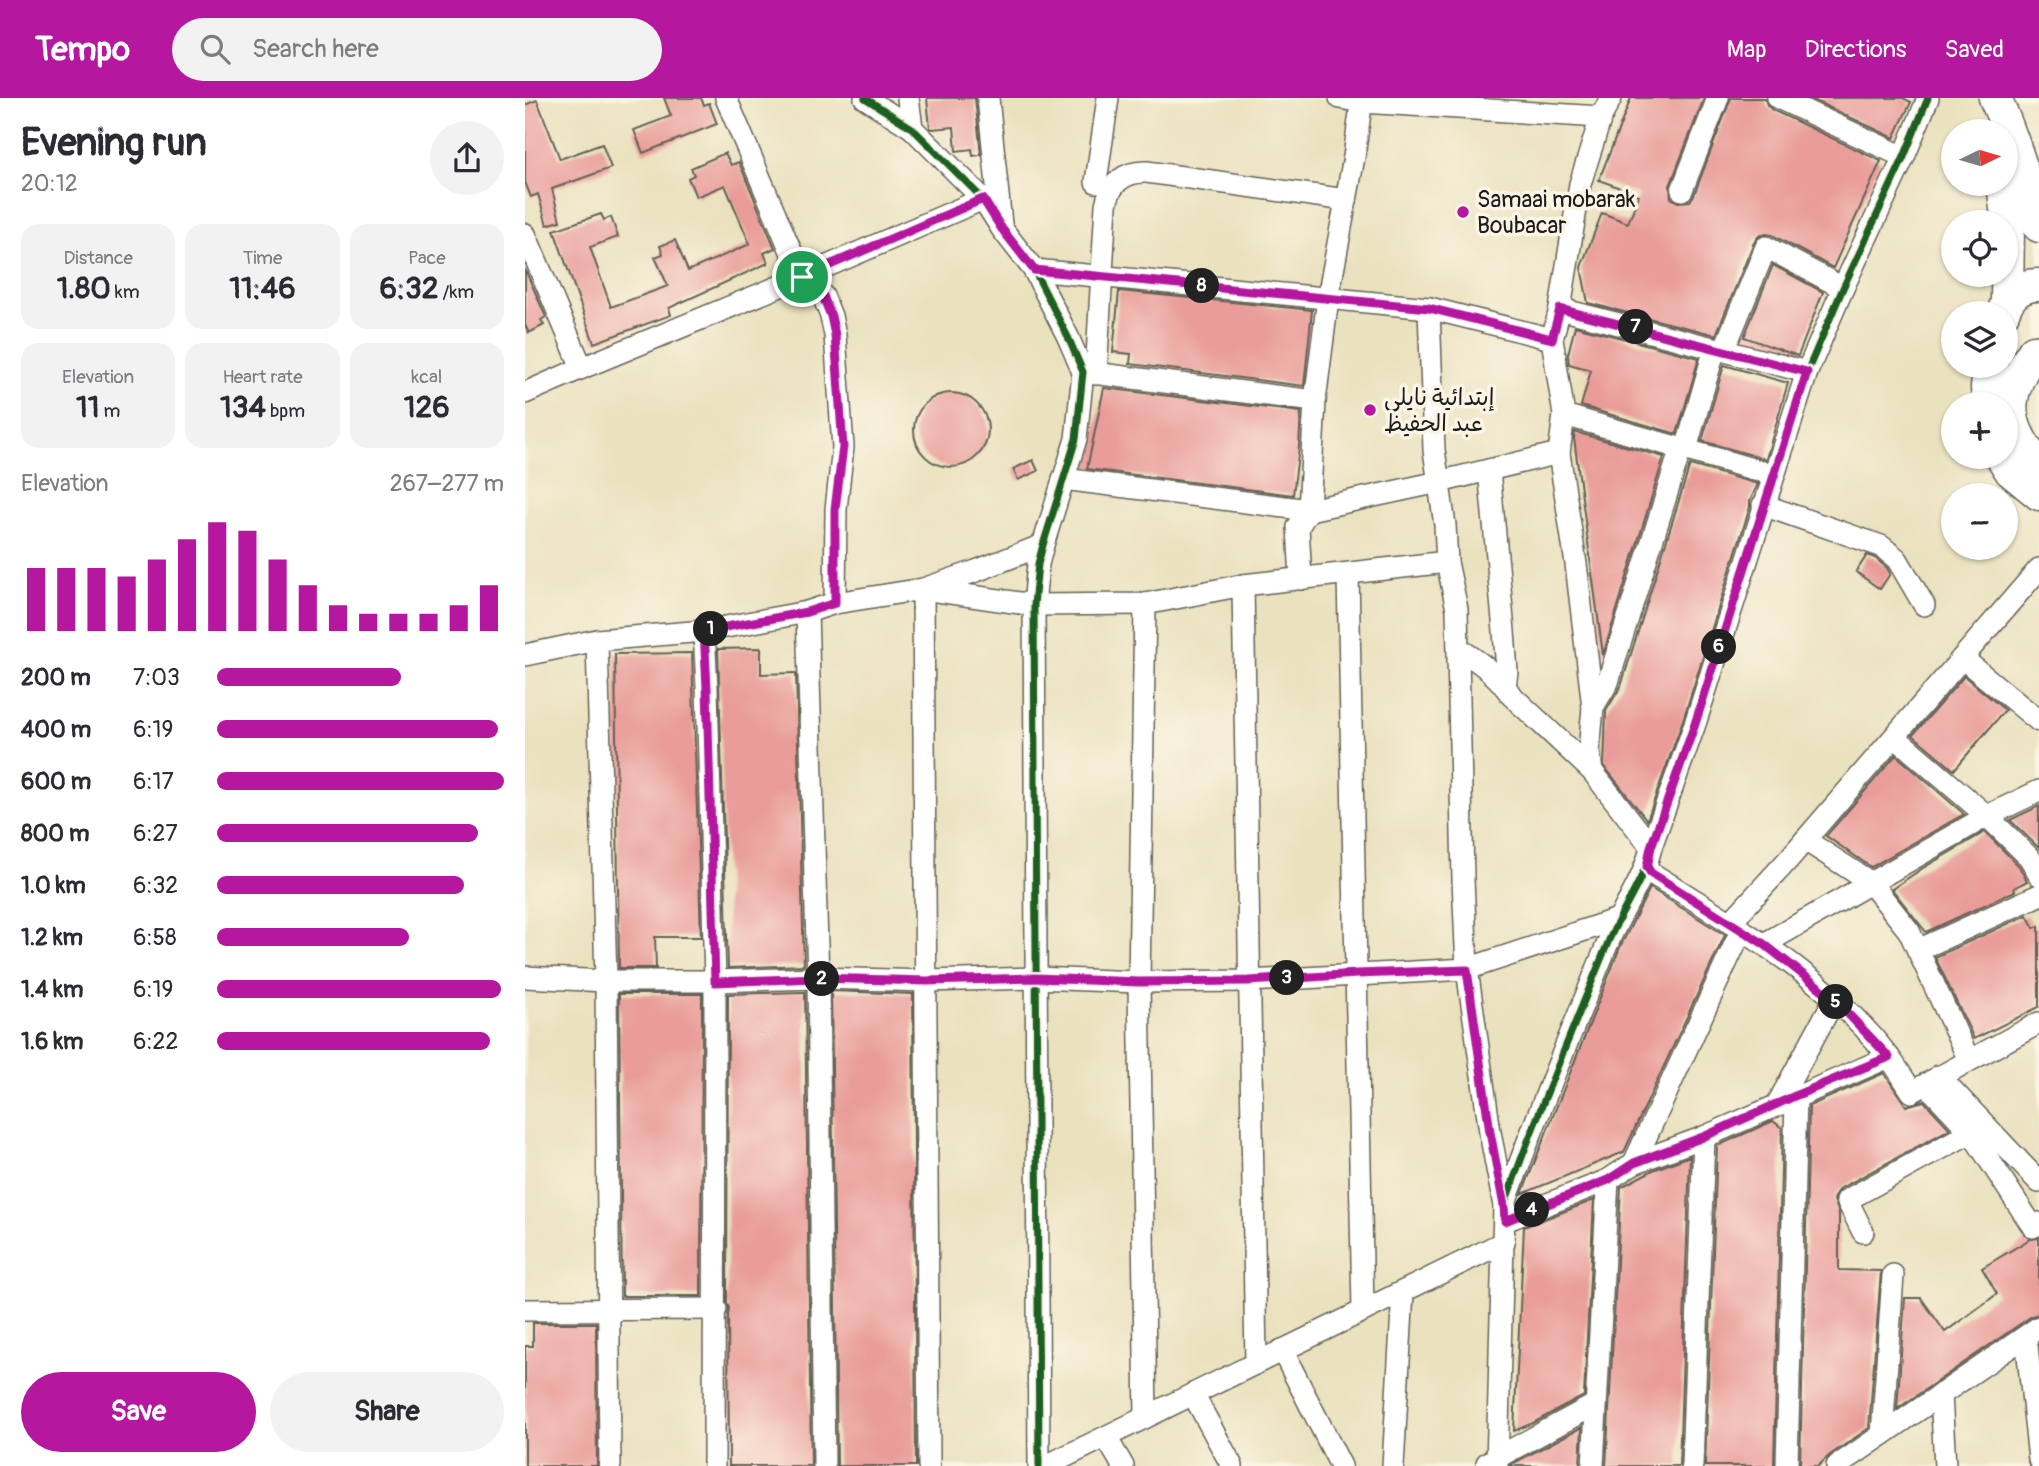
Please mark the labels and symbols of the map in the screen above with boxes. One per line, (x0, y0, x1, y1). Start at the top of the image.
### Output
north arrow (1941, 119, 2018, 196)
place label: Samaai mobarak Boubacar (1477, 185, 1636, 240)
marker: Samaai mobarak Boubacar (1455, 204, 1471, 220)
pin (772, 247, 832, 307)
pin: 8 (1185, 268, 1219, 304)
pin: 7 (1619, 310, 1653, 344)
place label: إبتدائية نايلي عبد الحفيظ (1384, 383, 1495, 438)
marker: إبتدائية نايلي عبد الحفيظ (1362, 402, 1378, 418)
pin: 1 (693, 612, 729, 646)
pin: 6 (1701, 630, 1737, 664)
pin: 3 (1269, 960, 1305, 996)
pin: 2 (805, 962, 839, 996)
pin: 5 (1819, 984, 1853, 1020)
pin: 4 (1515, 1192, 1549, 1228)

